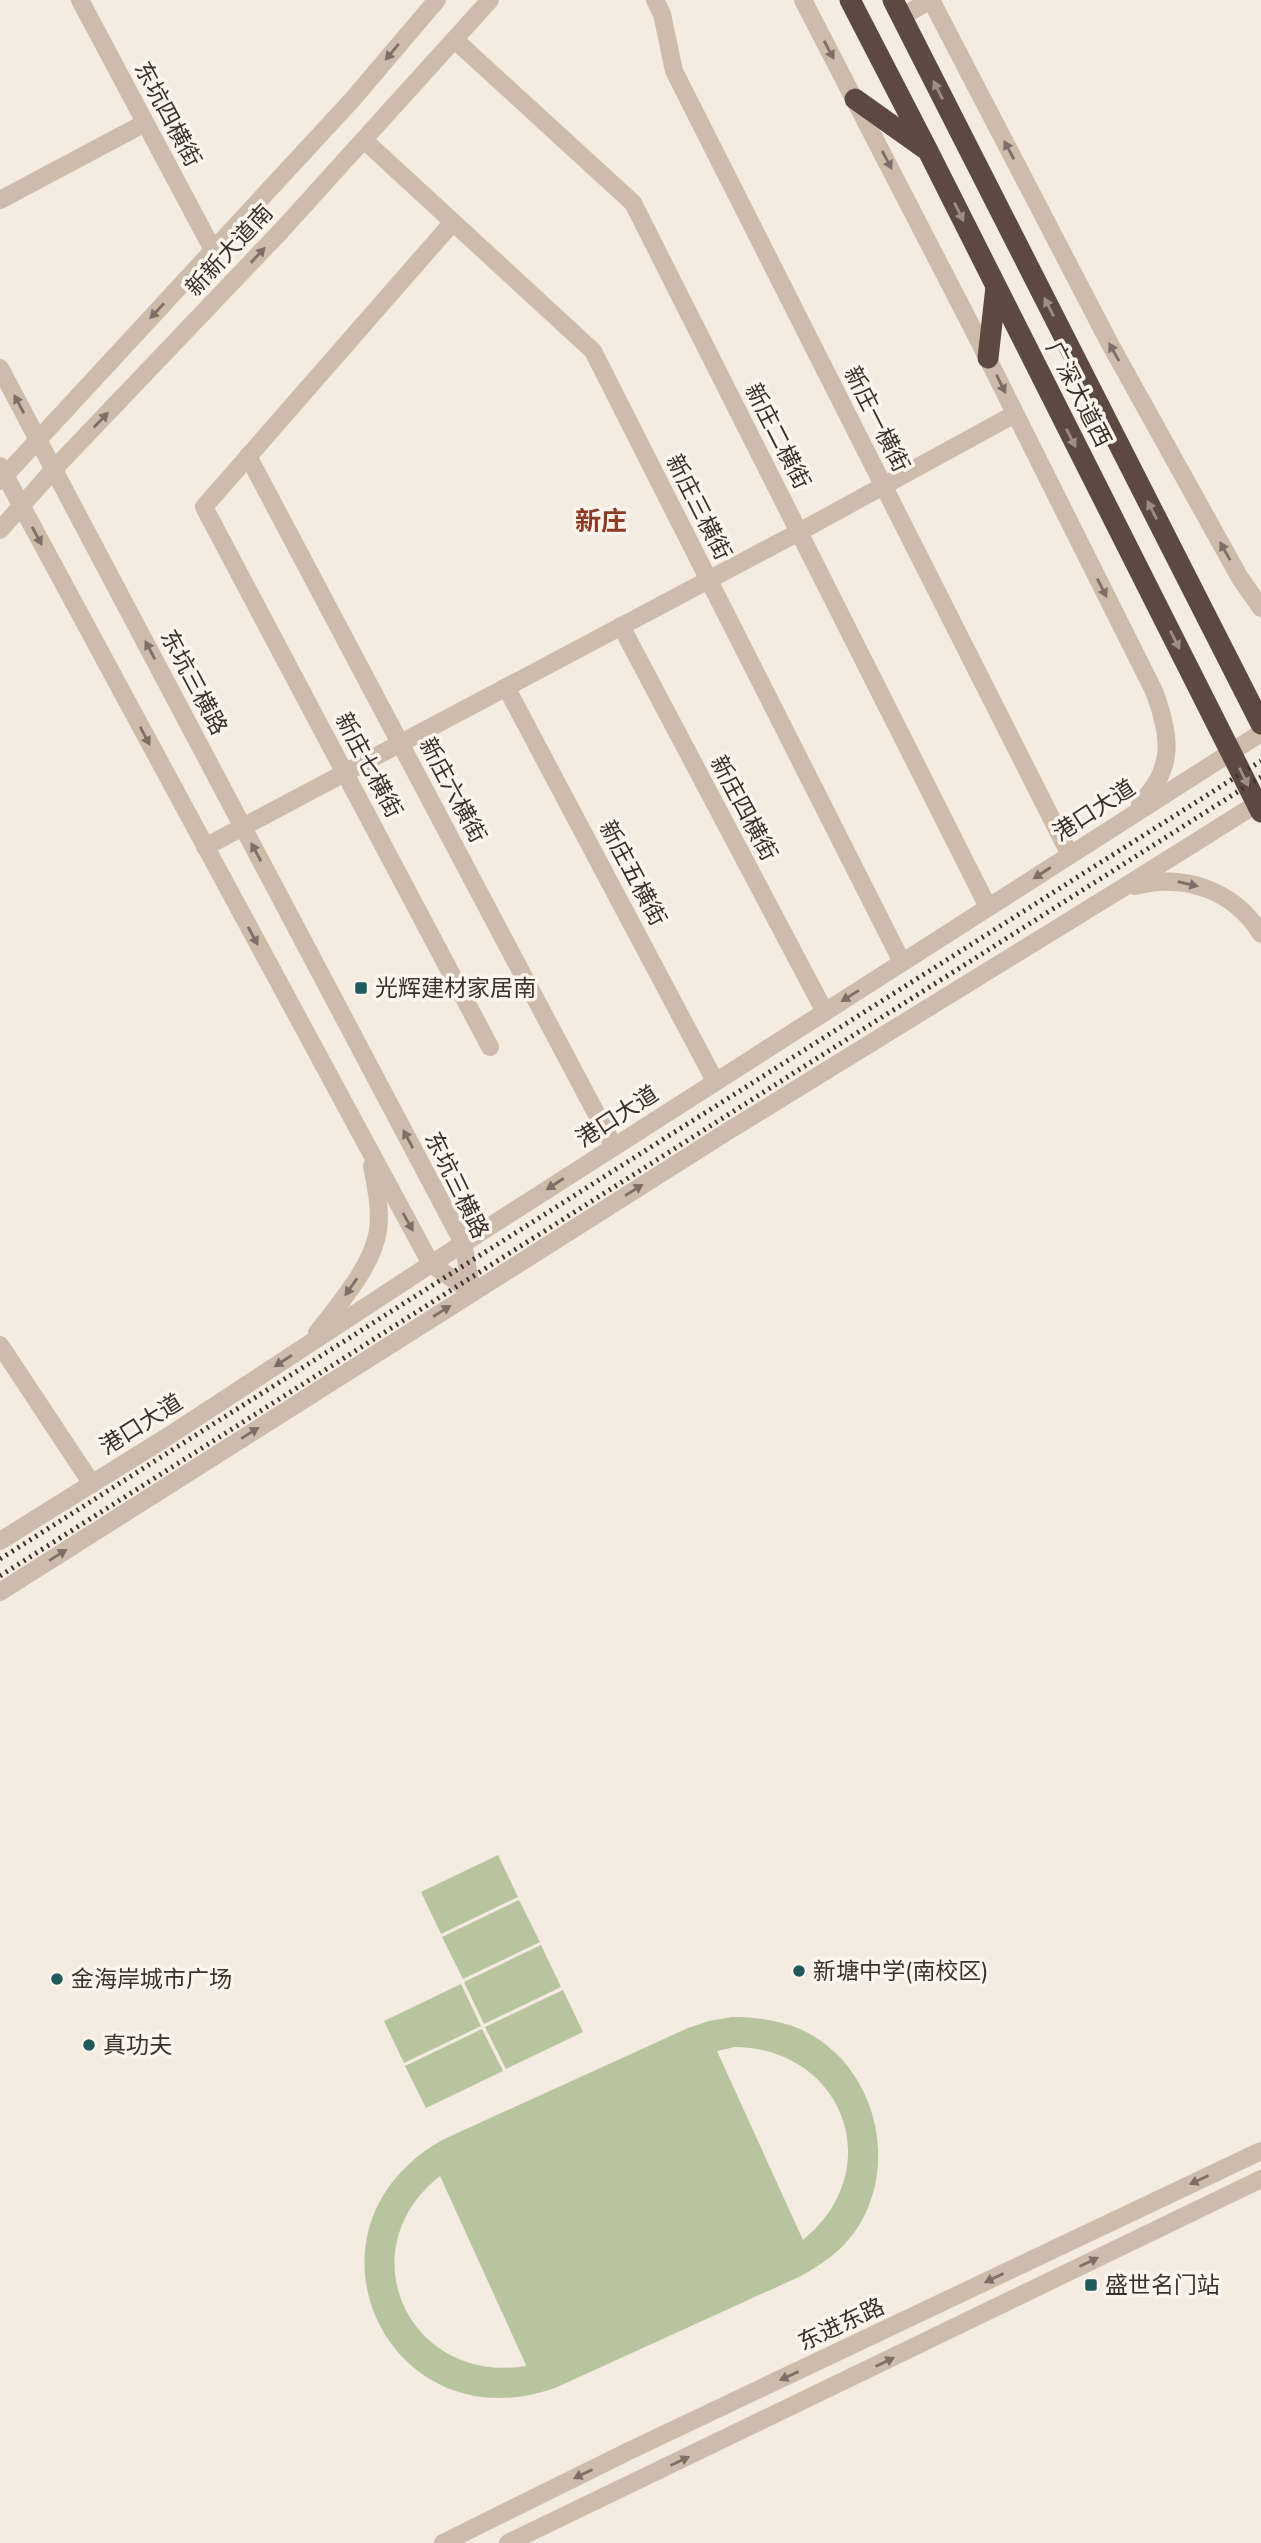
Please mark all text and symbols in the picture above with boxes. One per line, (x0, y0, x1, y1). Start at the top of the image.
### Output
one-way arrow (823, 40, 835, 59)
one-way arrow (384, 43, 400, 61)
street label: 东坑四横街 (127, 56, 208, 172)
one-way arrow (933, 80, 944, 100)
one-way arrow (1003, 140, 1015, 160)
one-way arrow (881, 150, 892, 170)
street label: 新新大道南 (179, 198, 280, 303)
one-way arrow (953, 202, 964, 222)
one-way arrow (249, 247, 265, 264)
one-way arrow (1044, 297, 1055, 317)
one-way arrow (149, 302, 165, 320)
street label: 广深大道西 (1039, 336, 1118, 452)
one-way arrow (1108, 342, 1120, 362)
street label: 新庄一横街 (837, 361, 916, 477)
one-way arrow (995, 374, 1007, 394)
street label: 新庄二横街 (738, 378, 817, 494)
one-way arrow (13, 394, 25, 414)
one-way arrow (93, 412, 109, 429)
one-way arrow (1066, 428, 1077, 448)
street label: 新庄三横街 (659, 449, 738, 565)
one-way arrow (1147, 500, 1158, 520)
district label: 新庄 (575, 504, 627, 539)
one-way arrow (31, 526, 43, 545)
one-way arrow (1219, 541, 1231, 560)
one-way arrow (1097, 578, 1108, 598)
street label: 东坑三横路 (153, 624, 234, 740)
one-way arrow (1169, 630, 1180, 650)
one-way arrow (144, 640, 156, 660)
street label: 新庄七横街 (328, 707, 409, 823)
one-way arrow (139, 726, 151, 746)
street label: 新庄六横街 (412, 732, 493, 848)
street label: 新庄四横街 (703, 750, 784, 866)
one-way arrow (1238, 767, 1250, 787)
street label: 港口大道 (1047, 772, 1141, 848)
street label: 新庄五横街 (592, 815, 673, 931)
one-way arrow (250, 842, 262, 861)
one-way arrow (1032, 866, 1051, 879)
one-way arrow (1177, 879, 1199, 890)
one-way arrow (247, 926, 259, 946)
place label: 光辉建材家居南 (375, 973, 536, 1004)
marker: 光辉建材家居南 (353, 980, 369, 996)
one-way arrow (840, 989, 860, 1002)
street label: 港口大道 (570, 1078, 664, 1154)
street label: 东坑三横路 (417, 1127, 496, 1244)
one-way arrow (402, 1130, 414, 1149)
one-way arrow (545, 1178, 565, 1191)
one-way arrow (625, 1184, 644, 1197)
one-way arrow (402, 1212, 414, 1232)
one-way arrow (344, 1278, 358, 1296)
one-way arrow (432, 1305, 451, 1318)
one-way arrow (273, 1354, 292, 1367)
street label: 港口大道 (94, 1387, 188, 1462)
one-way arrow (240, 1427, 259, 1440)
one-way arrow (48, 1549, 67, 1562)
place label: 新塘中学(南校区) (813, 1956, 989, 1987)
marker: 新塘中学(南校区) (791, 1963, 807, 1979)
place label: 金海岸城市广场 (71, 1964, 232, 1995)
marker: 金海岸城市广场 (49, 1971, 65, 1987)
place label: 真功夫 (103, 2030, 172, 2061)
marker: 真功夫 (81, 2037, 97, 2053)
one-way arrow (1189, 2174, 1209, 2186)
one-way arrow (1079, 2256, 1099, 2268)
place label: 盛世名门站 (1105, 2270, 1220, 2301)
one-way arrow (984, 2273, 1004, 2284)
marker: 盛世名门站 (1083, 2277, 1099, 2293)
street label: 东进东路 (793, 2291, 889, 2358)
one-way arrow (875, 2356, 895, 2368)
one-way arrow (779, 2370, 799, 2382)
one-way arrow (670, 2455, 690, 2467)
one-way arrow (573, 2468, 593, 2479)

